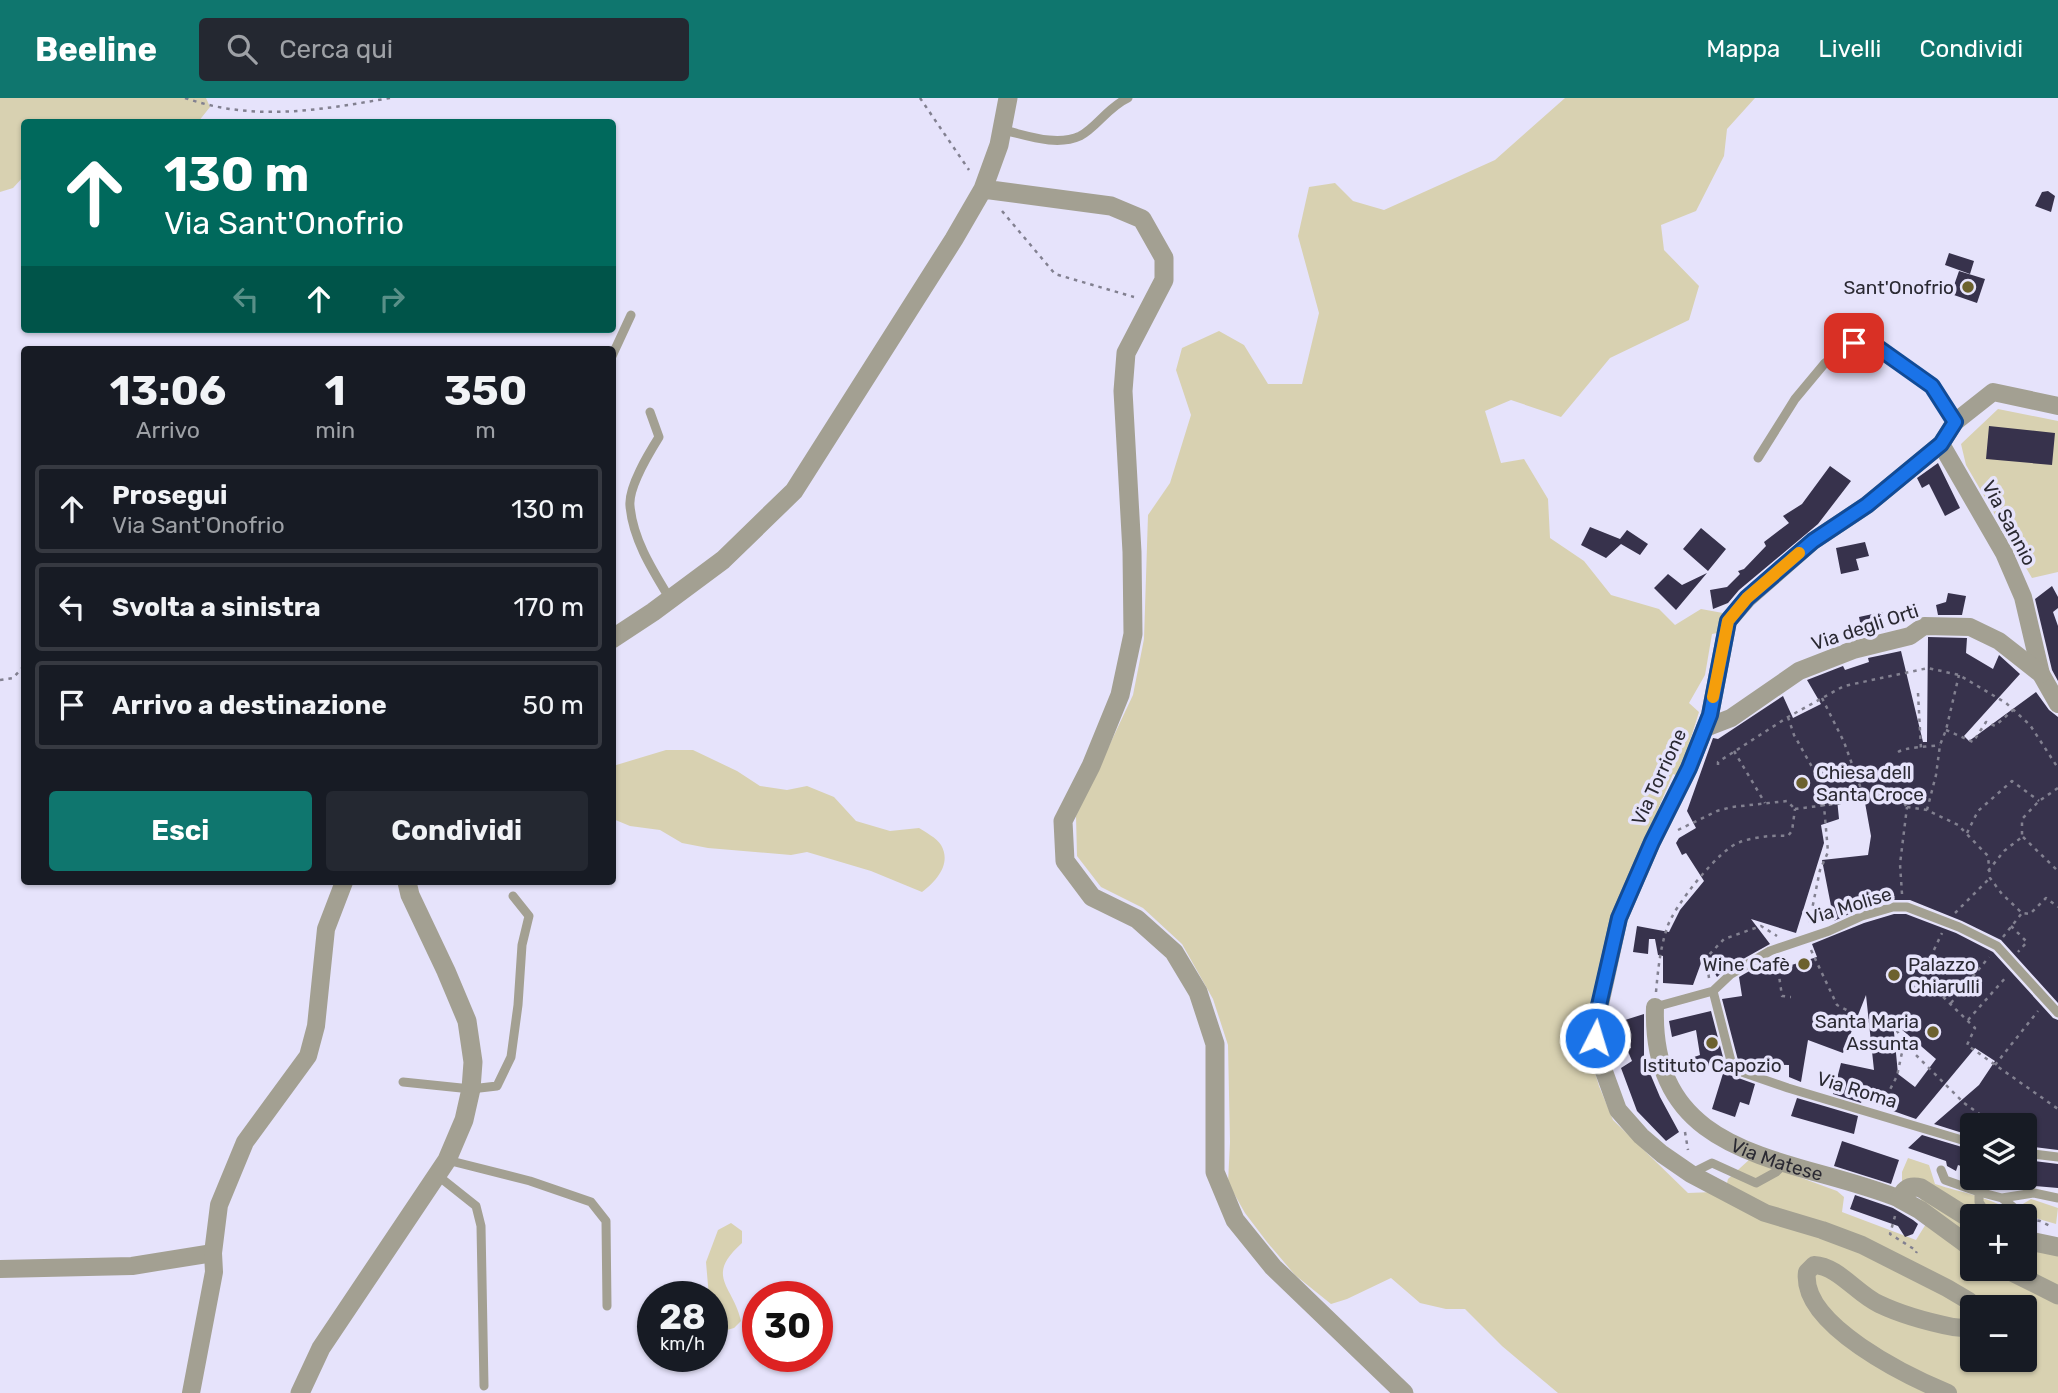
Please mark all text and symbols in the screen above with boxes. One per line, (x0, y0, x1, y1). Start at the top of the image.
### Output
search box (199, 18, 689, 81)
text: Beeline (35, 30, 157, 69)
icon: search (223, 30, 261, 68)
text: Cerca qui (279, 34, 393, 65)
text: Mappa (1706, 35, 1780, 63)
text: Livelli (1818, 35, 1881, 63)
text: Condividi (1919, 35, 2023, 63)
text: 130 m (164, 145, 309, 203)
icon: ahead (49, 147, 140, 238)
text: Via Sant'Onofrio (164, 204, 404, 242)
place label: Sant'Onofrio (1844, 276, 1954, 299)
marker: Sant'Onofrio (1960, 279, 1976, 295)
icon: left (227, 280, 265, 318)
icon: ahead (300, 280, 338, 318)
icon: right (373, 280, 411, 318)
pin (1824, 313, 1884, 373)
icon: arrive (1835, 324, 1873, 362)
text: 13:06 (110, 366, 226, 416)
text: 1 (325, 366, 346, 416)
text: 350 (444, 366, 527, 416)
text: Arrivo (136, 416, 200, 444)
text: min (315, 416, 355, 444)
text: m (475, 416, 496, 444)
street label: Via Sannio (1977, 477, 2041, 569)
text: Prosegui (112, 480, 228, 511)
icon: ahead (53, 490, 91, 528)
text: 130 m (511, 494, 584, 525)
text: Via Sant'Onofrio (112, 511, 285, 539)
icon: left (53, 588, 91, 626)
text: Svolta a sinistra (112, 592, 321, 623)
text: 170 m (514, 592, 584, 623)
street label: Via degli Orti (1808, 599, 1922, 655)
icon: arrive (53, 686, 91, 724)
text: Arrivo a destinazione (112, 690, 387, 721)
text: 50 m (523, 690, 584, 721)
street label: Via Torrione (1627, 725, 1691, 829)
place label: Chiesa dell Santa Croce (1816, 761, 1924, 806)
marker: Chiesa dell Santa Croce (1794, 775, 1810, 791)
button: Esci (49, 791, 312, 871)
button: Condividi (326, 791, 588, 871)
street label: Via Molise (1804, 882, 1894, 930)
place label: Wine Cafè (1703, 953, 1790, 976)
place label: Palazzo Chiarulli (1908, 953, 1980, 998)
marker: Wine Cafè (1796, 956, 1812, 972)
marker: Palazzo Chiarulli (1886, 967, 1902, 983)
position arrow (1558, 1001, 1632, 1075)
place label: Santa Maria Assunta (1815, 1010, 1919, 1055)
marker: Santa Maria Assunta (1925, 1024, 1941, 1040)
marker: Istituto Capozio (1704, 1035, 1720, 1051)
place label: Istituto Capozio (1642, 1054, 1782, 1077)
street label: Via Roma (1814, 1067, 1900, 1113)
map controls (1960, 1113, 2037, 1372)
button: layers (1960, 1113, 2037, 1190)
street label: Via Matese (1727, 1133, 1826, 1186)
button: + (1960, 1204, 2037, 1281)
speed limit sign: 30 (742, 1281, 833, 1372)
button: − (1960, 1295, 2037, 1372)
text: 28 (659, 1296, 706, 1338)
text: km/h (660, 1333, 705, 1355)

